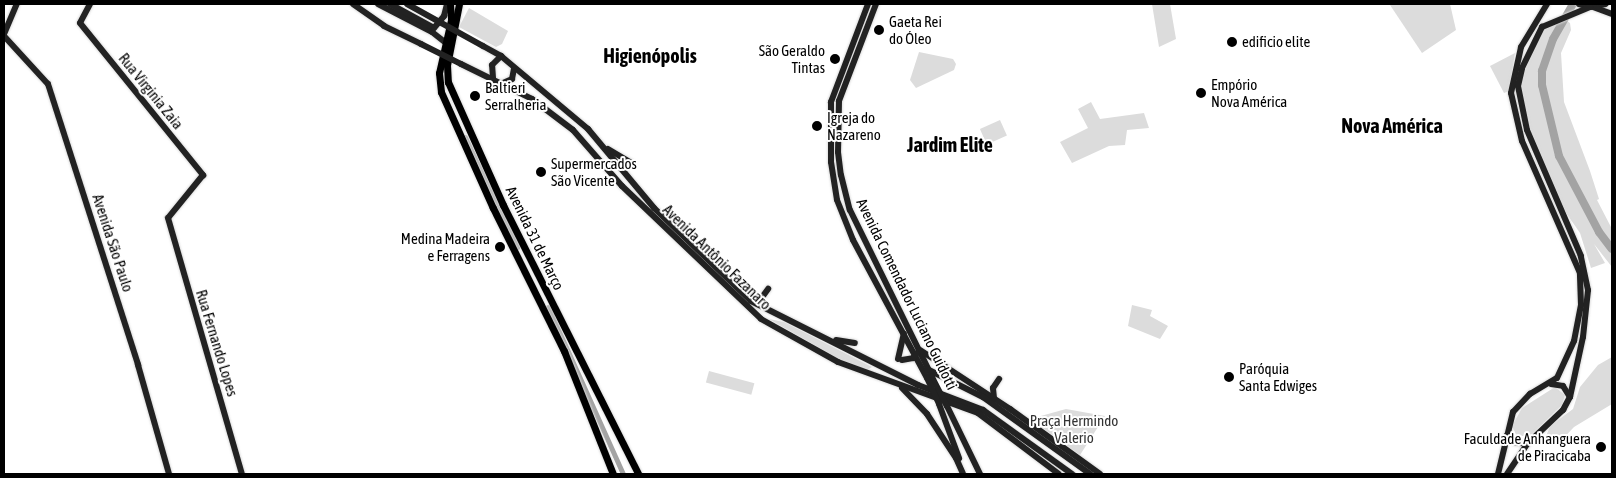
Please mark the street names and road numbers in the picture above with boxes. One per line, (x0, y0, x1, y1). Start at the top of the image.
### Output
street label: Rua Virginia Zaia (115, 49, 187, 133)
street label: Avenida 31 de Março (502, 183, 568, 293)
street label: Avenida São Paulo (89, 192, 137, 294)
street label: Avenida Comendador Luciano Guidotti (853, 195, 961, 393)
street label: Avenida Antônio Fazanaro (659, 201, 775, 313)
street label: Rua Fernando Lopes (192, 288, 242, 398)

